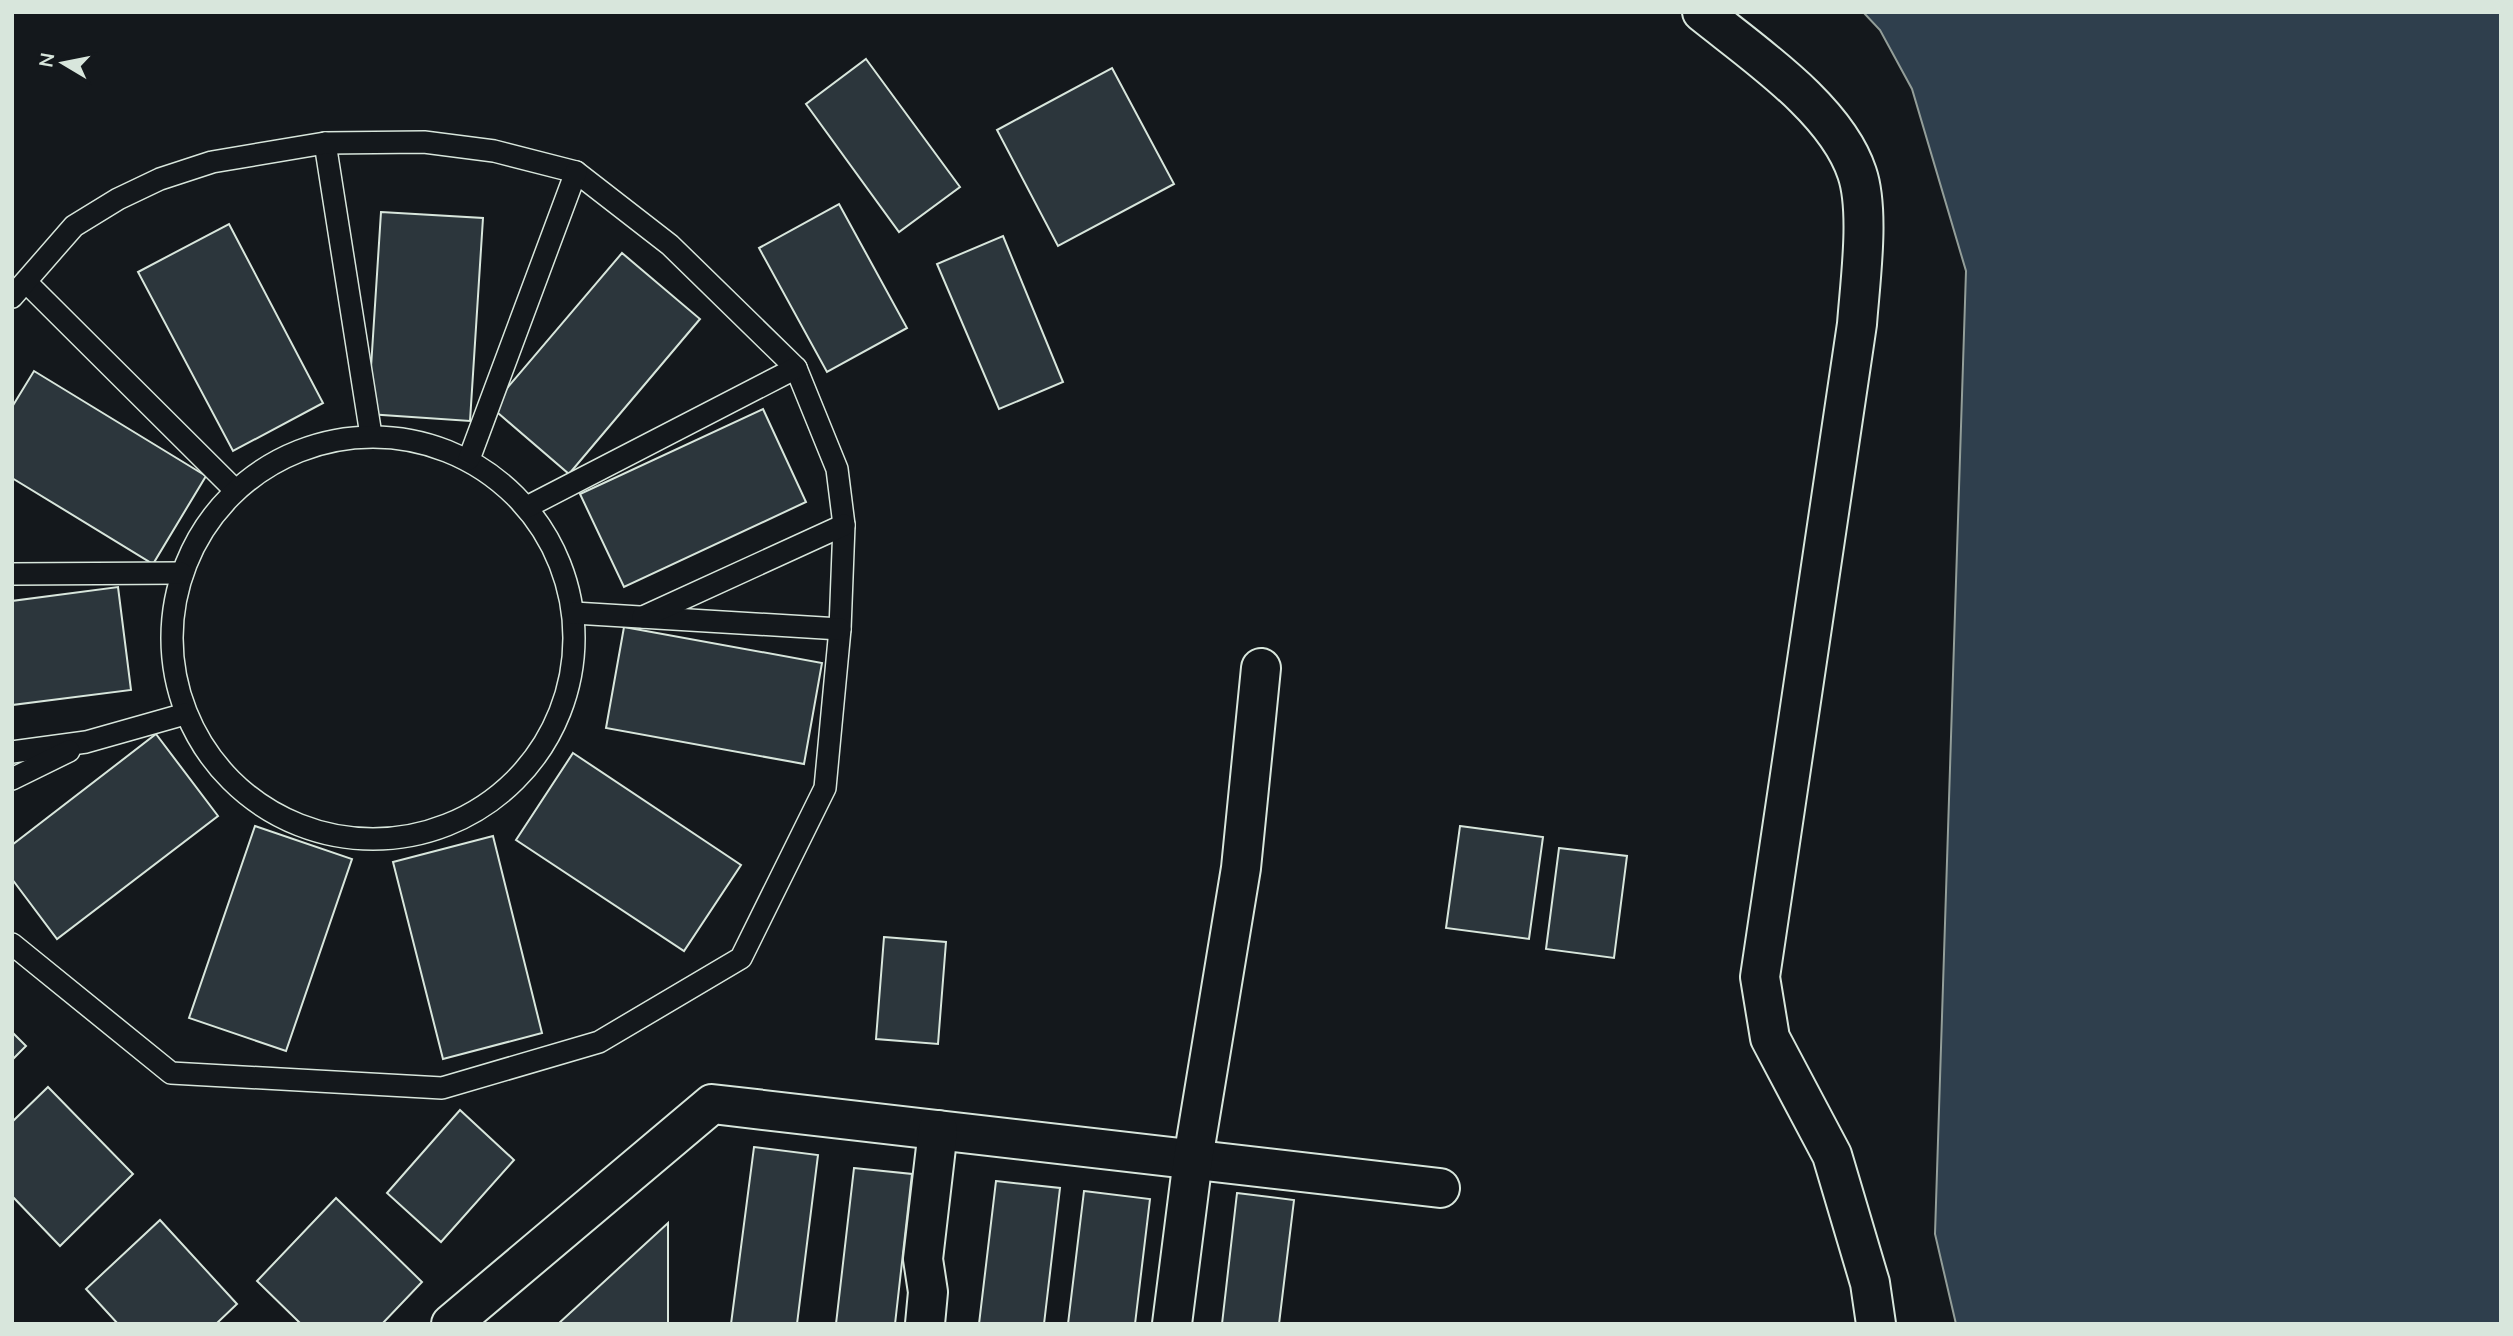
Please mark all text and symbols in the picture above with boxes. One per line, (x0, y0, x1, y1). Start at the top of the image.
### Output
north arrow (28, 28, 98, 98)
text: N (33, 51, 59, 69)

